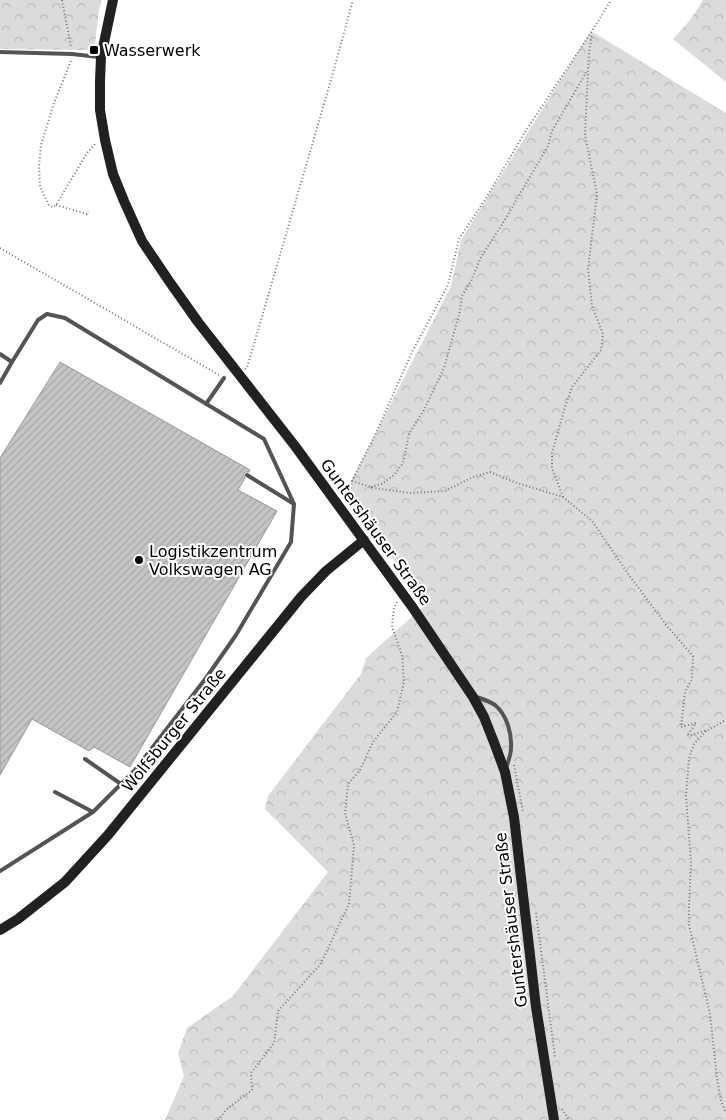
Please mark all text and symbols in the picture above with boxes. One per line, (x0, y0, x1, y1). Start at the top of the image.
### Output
place label: Wasserwerk (104, 41, 201, 60)
marker: Wasserwerk (88, 44, 100, 56)
street label: Guntershäuser Straße (316, 455, 436, 609)
place label: Logistikzentrum Volkswagen AG (149, 542, 277, 579)
marker: Logistikzentrum Volkswagen AG (133, 554, 145, 566)
street label: Wolfsburger Straße (118, 664, 230, 796)
street label: Guntershäuser Straße (491, 831, 531, 1009)

